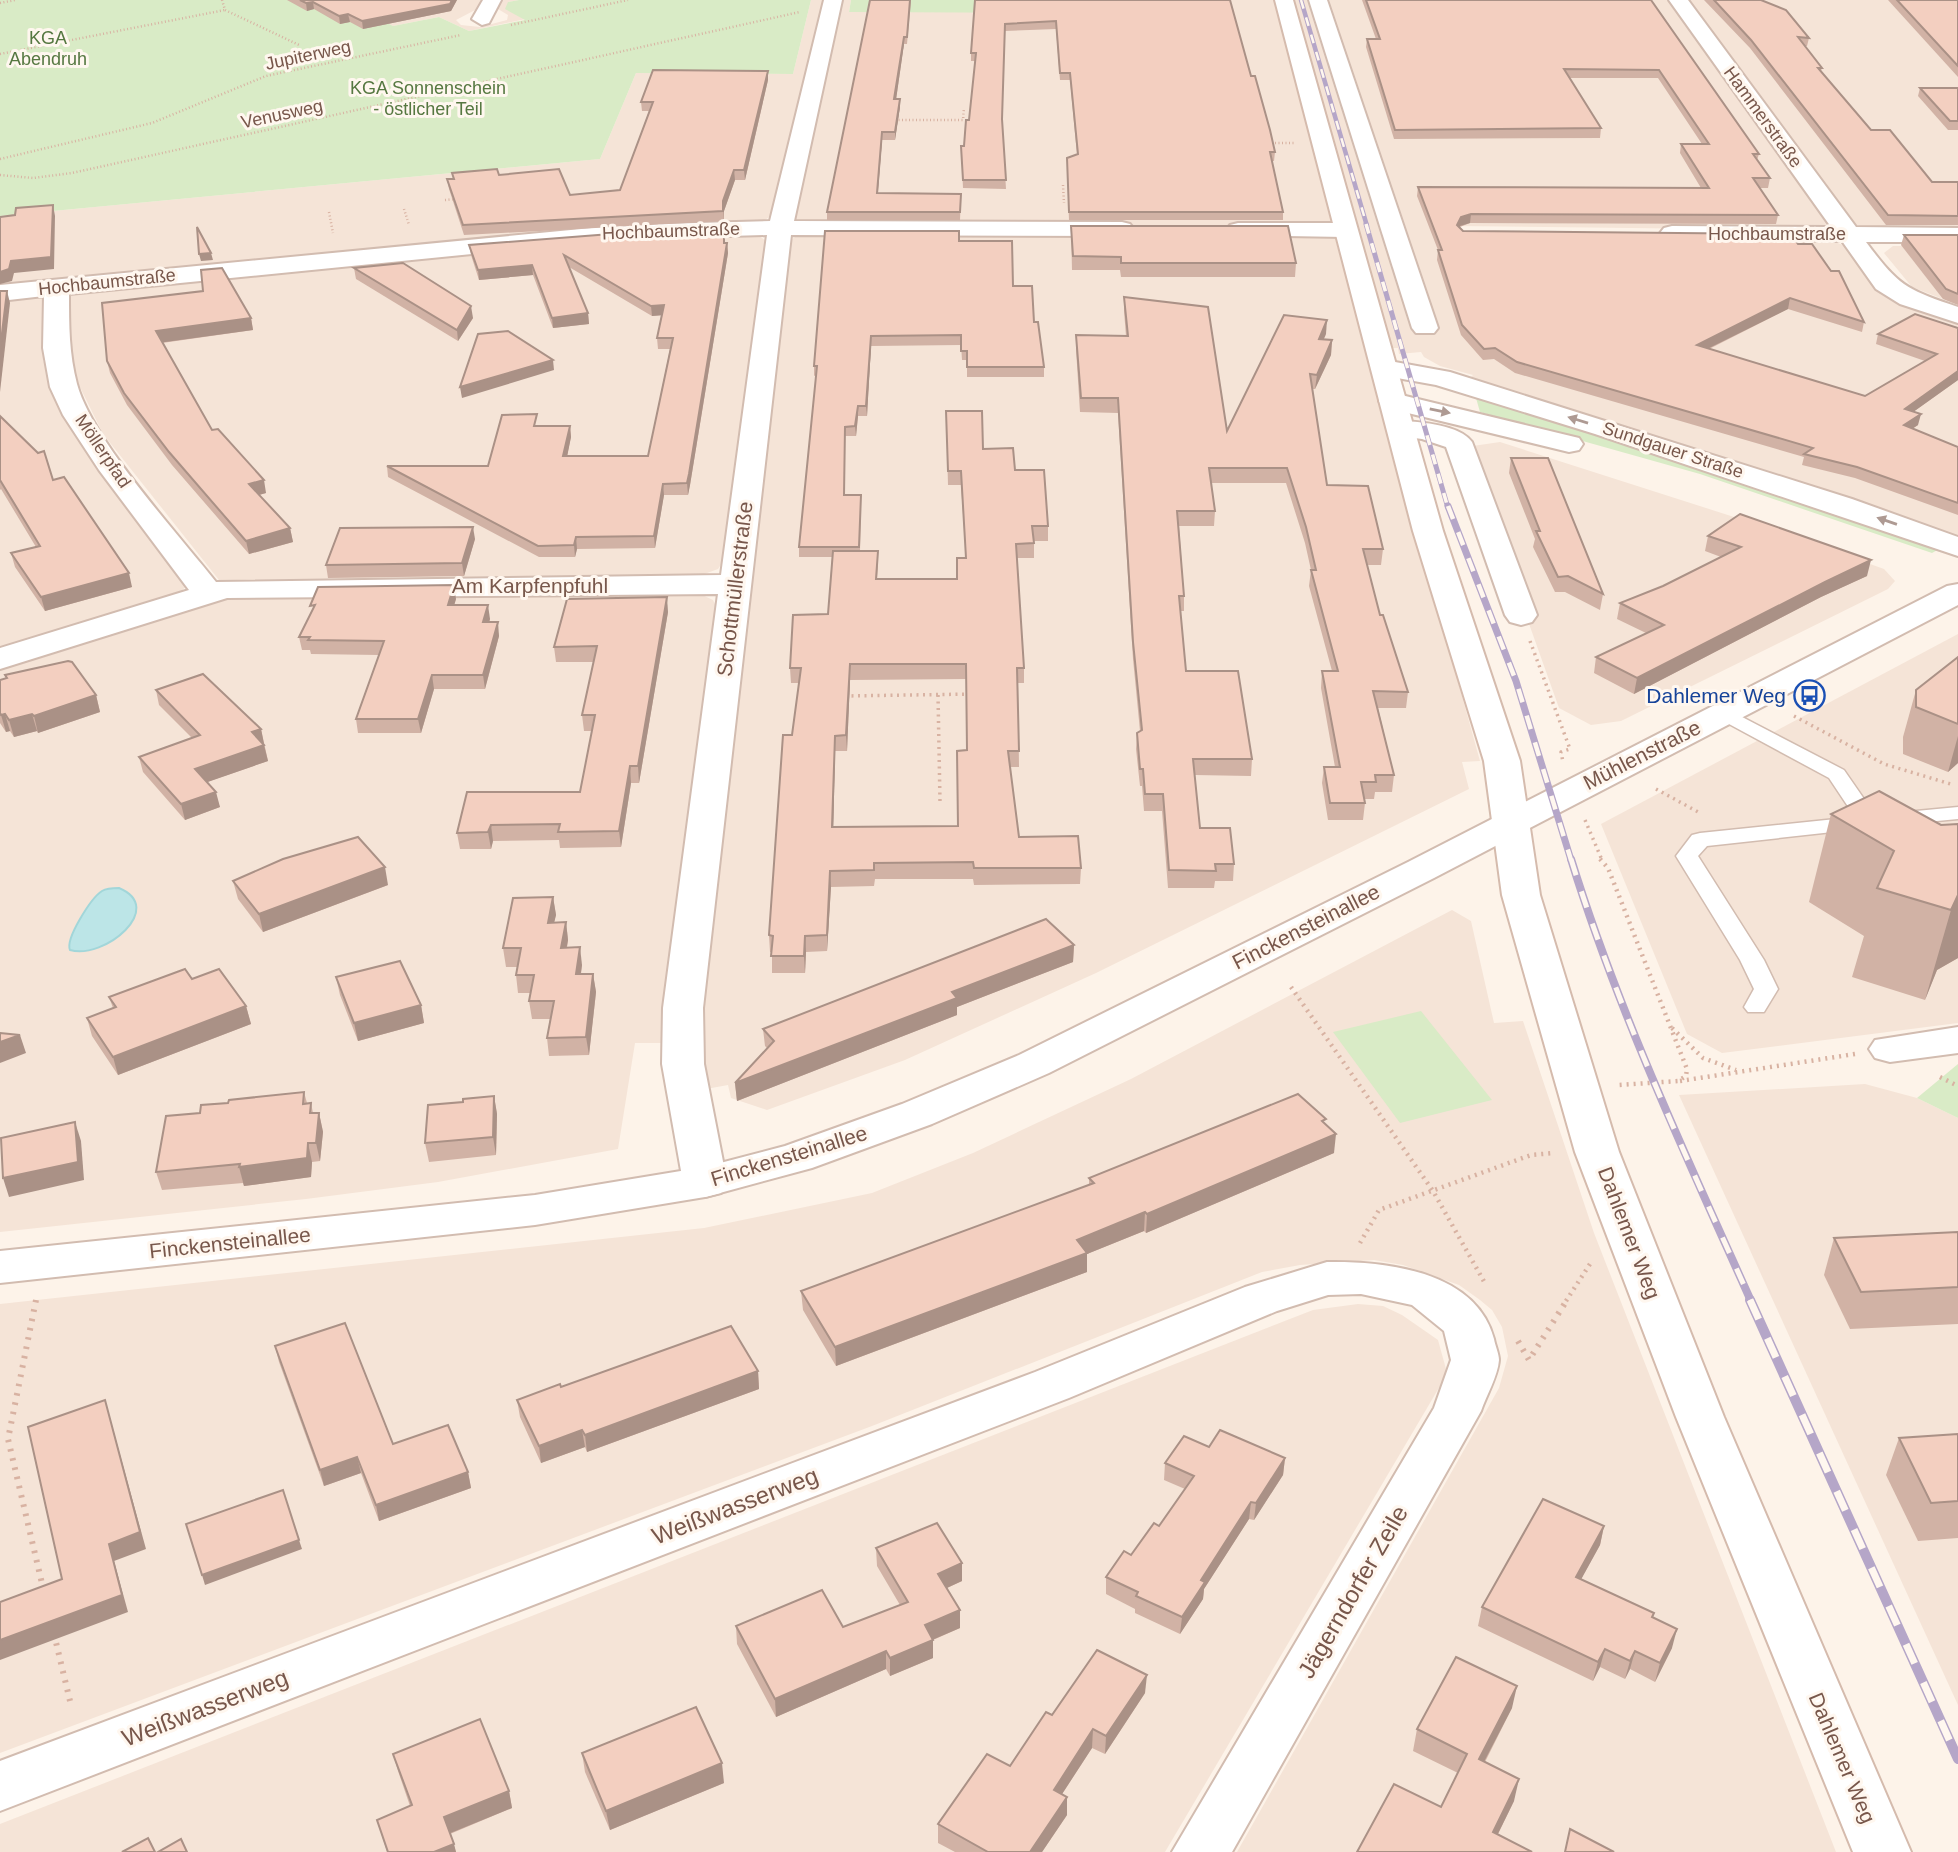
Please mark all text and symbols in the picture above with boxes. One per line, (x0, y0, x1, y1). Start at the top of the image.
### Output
park label: KGA Abendruh (9, 28, 87, 69)
street label: Jupiterweg (263, 36, 353, 74)
street label: Hammerstraße (1720, 63, 1806, 171)
park label: KGA Sonnenschein - östlicher Teil (350, 78, 506, 119)
street label: Venusweg (239, 96, 325, 132)
street label: Hochbaumstraße (602, 219, 740, 243)
street label: Hochbaumstraße (1708, 224, 1846, 244)
street label: Hochbaumstraße (37, 265, 177, 299)
one-way arrow (1429, 406, 1451, 417)
street label: Möllerpfad (71, 411, 135, 491)
one-way arrow (1567, 414, 1588, 424)
street label: Sundgauer Straße (1600, 418, 1746, 482)
street label: Schottmüllerstraße (712, 500, 757, 678)
one-way arrow (1876, 515, 1897, 526)
street label: Am Karpfenpfuhl (452, 574, 608, 597)
bus stop icon: Dahlemer Weg (1792, 679, 1826, 713)
place label: Dahlemer Weg (1646, 684, 1786, 707)
street label: Mühlenstraße (1579, 715, 1704, 794)
street label: Finckensteinallee (1228, 879, 1383, 974)
street label: Finckensteinallee (708, 1121, 870, 1190)
street label: Dahlemer Weg (1594, 1164, 1665, 1302)
street label: Finckensteinallee (148, 1223, 312, 1262)
street label: Weißwasserweg (648, 1461, 822, 1550)
street label: Jägerndorfer Zeile (1292, 1501, 1413, 1683)
street label: Weißwasserweg (118, 1663, 292, 1752)
street label: Dahlemer Weg (1805, 1689, 1880, 1827)

